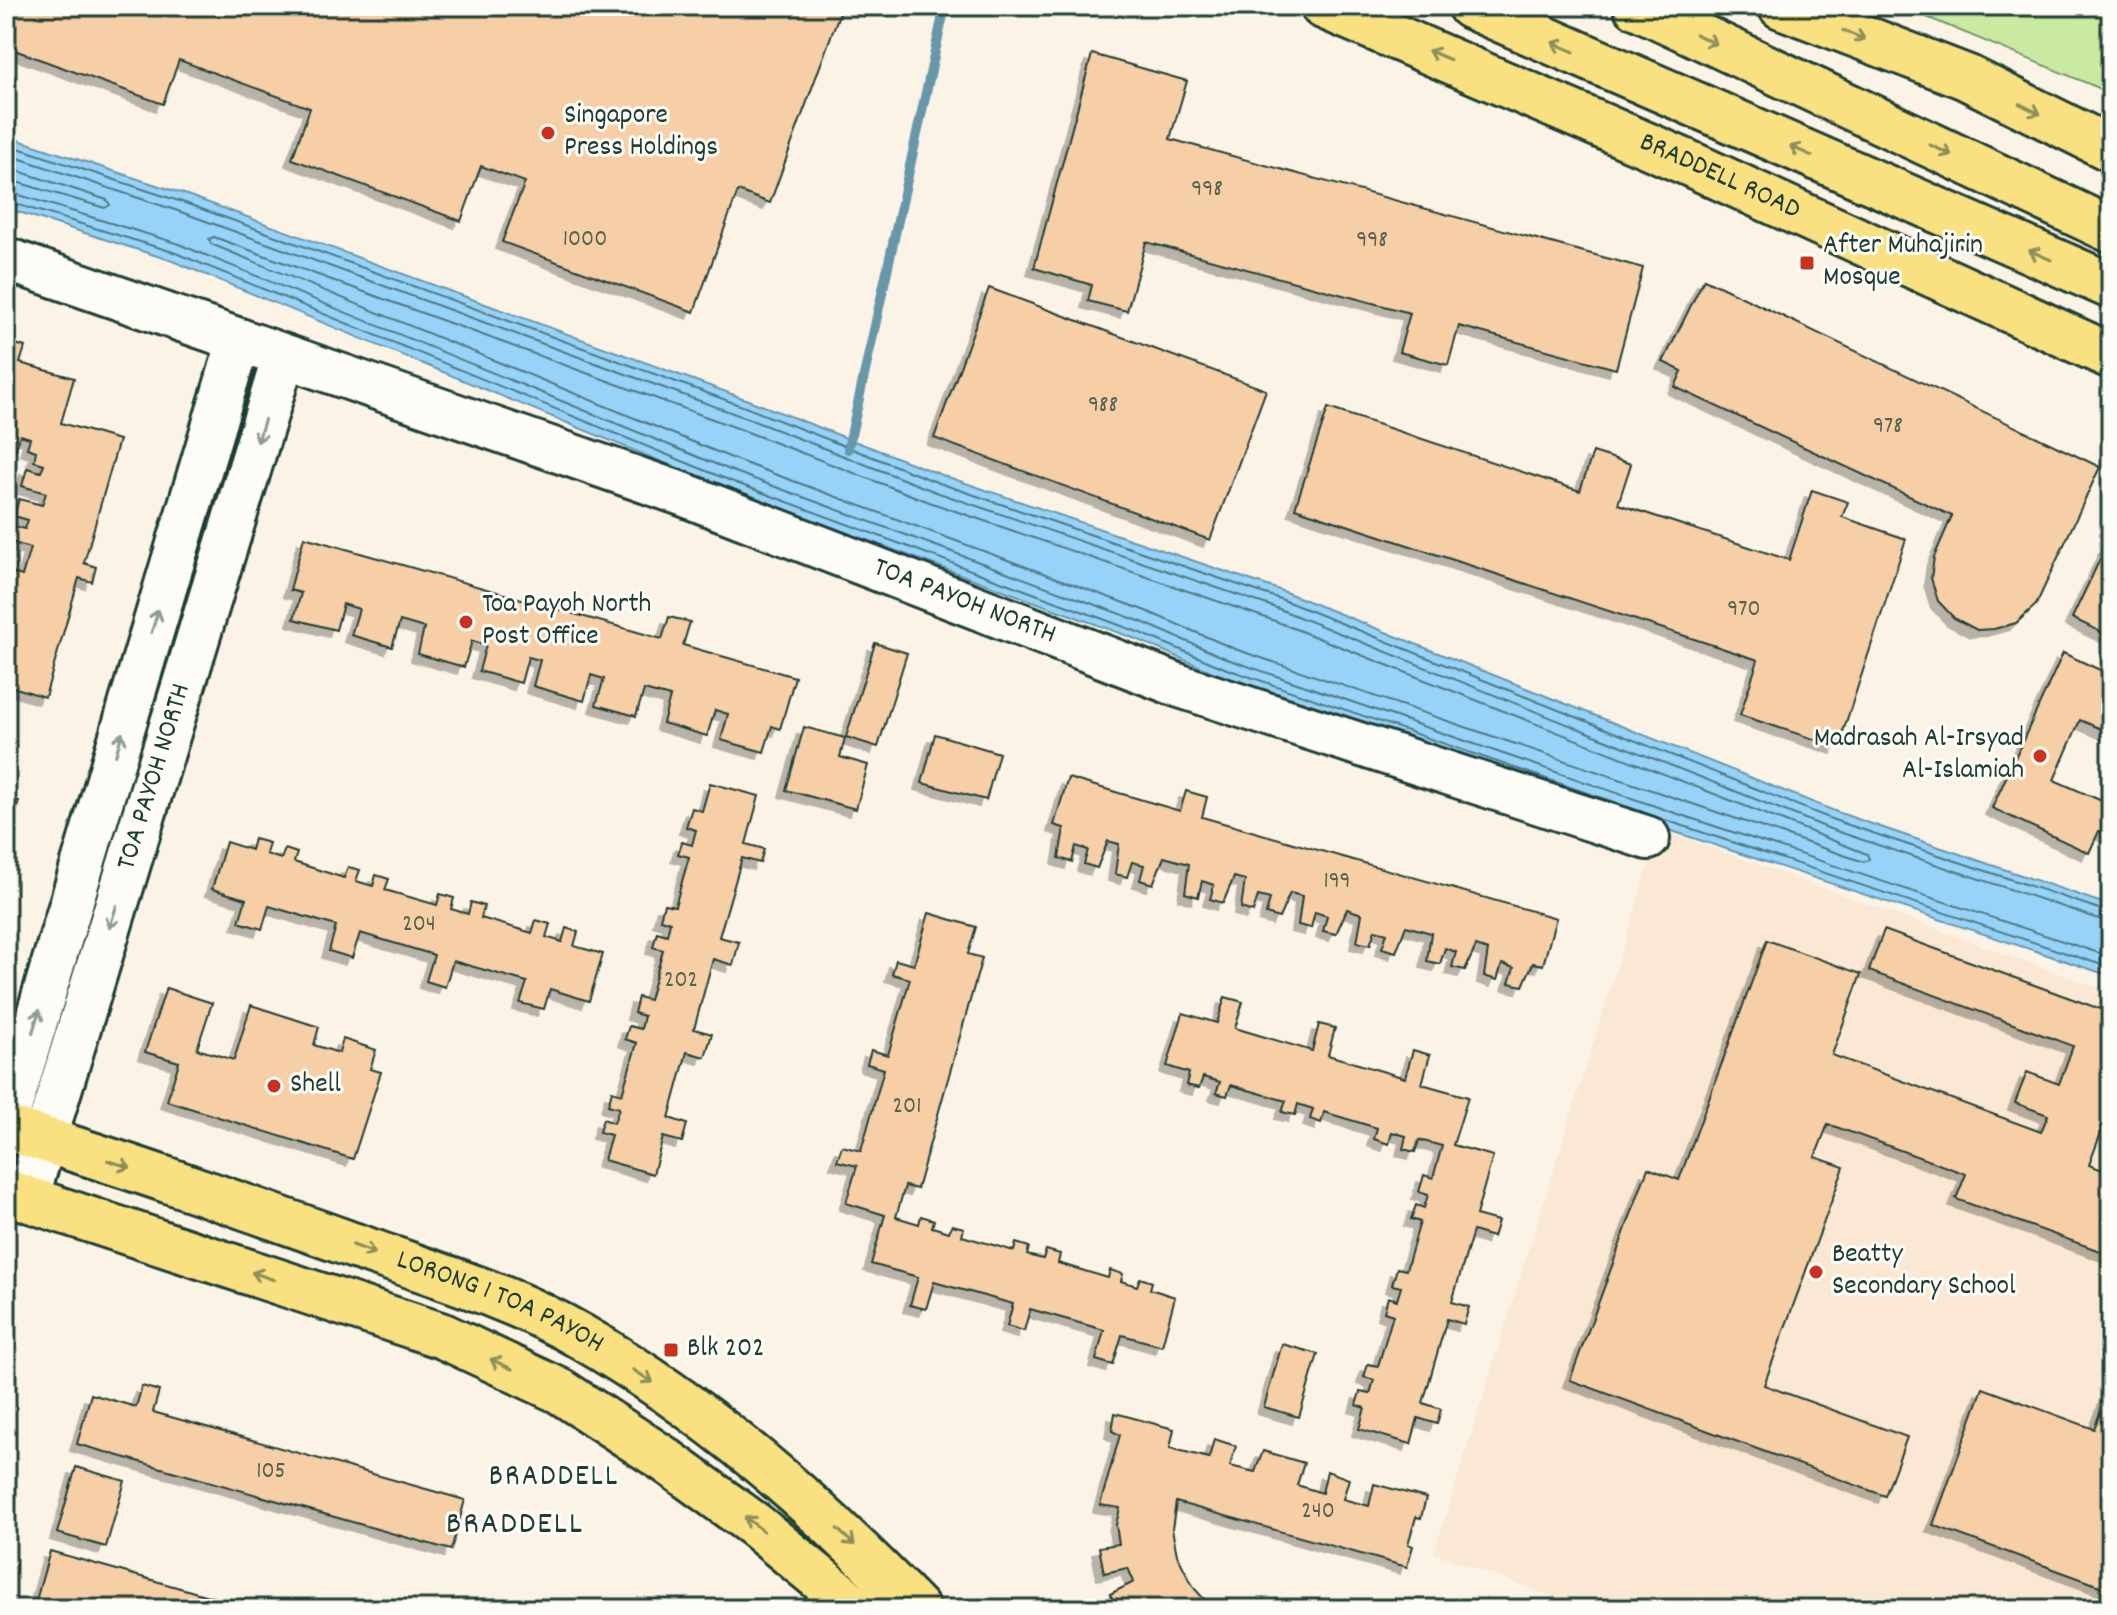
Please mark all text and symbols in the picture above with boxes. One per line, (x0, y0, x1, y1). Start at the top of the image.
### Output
one-way arrow (1841, 29, 1866, 43)
one-way arrow (1693, 33, 1718, 48)
one-way arrow (1551, 39, 1575, 54)
one-way arrow (1427, 46, 1452, 61)
place label: Singapore Press Holdings (564, 97, 718, 169)
one-way arrow (2018, 102, 2042, 118)
marker: Singapore Press Holdings (539, 124, 557, 142)
street label: BRADDELL ROAD (1633, 124, 1806, 231)
one-way arrow (1790, 143, 1814, 158)
one-way arrow (1929, 143, 1953, 158)
house number: 998 (1191, 173, 1223, 207)
house number: 1000 (563, 223, 607, 257)
house number: 998 (1356, 224, 1388, 258)
place label: After Muhajirin Mosque (1823, 227, 1983, 299)
one-way arrow (2028, 247, 2052, 262)
marker: After Muhajirin Mosque (1798, 254, 1816, 272)
house number: 988 (1088, 389, 1118, 423)
house number: 978 (1873, 410, 1903, 444)
one-way arrow (253, 417, 268, 443)
street label: TOA PAYOH NORTH (867, 549, 1061, 656)
place label: Toa Payoh North Post Office (482, 586, 651, 658)
house number: 970 (1727, 593, 1761, 627)
one-way arrow (149, 609, 163, 634)
marker: Toa Payoh North Post Office (457, 613, 475, 631)
street label: TOA PAYOH NORTH (108, 679, 203, 875)
place label: Madrasah Al-Irsyad Al-Islamiah (1814, 720, 2024, 792)
one-way arrow (113, 732, 127, 757)
marker: Madrasah Al-Irsyad Al-Islamiah (2031, 747, 2049, 765)
house number: 199 (1323, 865, 1351, 899)
one-way arrow (105, 903, 120, 929)
house number: 204 (402, 908, 436, 942)
house number: 202 (664, 964, 698, 998)
one-way arrow (29, 1008, 44, 1034)
place label: Shell (290, 1066, 341, 1106)
marker: Shell (265, 1077, 283, 1095)
house number: 201 (893, 1090, 921, 1124)
one-way arrow (106, 1157, 131, 1172)
place label: Beatty Secondary School (1832, 1236, 2016, 1308)
street label: LORONG 1 TOA PAYOH (391, 1242, 611, 1365)
one-way arrow (351, 1243, 376, 1258)
marker: Beatty Secondary School (1807, 1263, 1825, 1281)
one-way arrow (251, 1267, 276, 1282)
place label: Blk 202 (687, 1330, 765, 1370)
marker: Blk 202 (662, 1341, 680, 1359)
one-way arrow (490, 1356, 514, 1371)
one-way arrow (631, 1368, 654, 1384)
house number: 105 (256, 1455, 286, 1489)
district label: BRADDELL (489, 1457, 619, 1500)
house number: 240 (1301, 1495, 1335, 1529)
district label: BRADDELL (446, 1503, 584, 1549)
one-way arrow (744, 1516, 765, 1533)
one-way arrow (836, 1528, 856, 1547)

